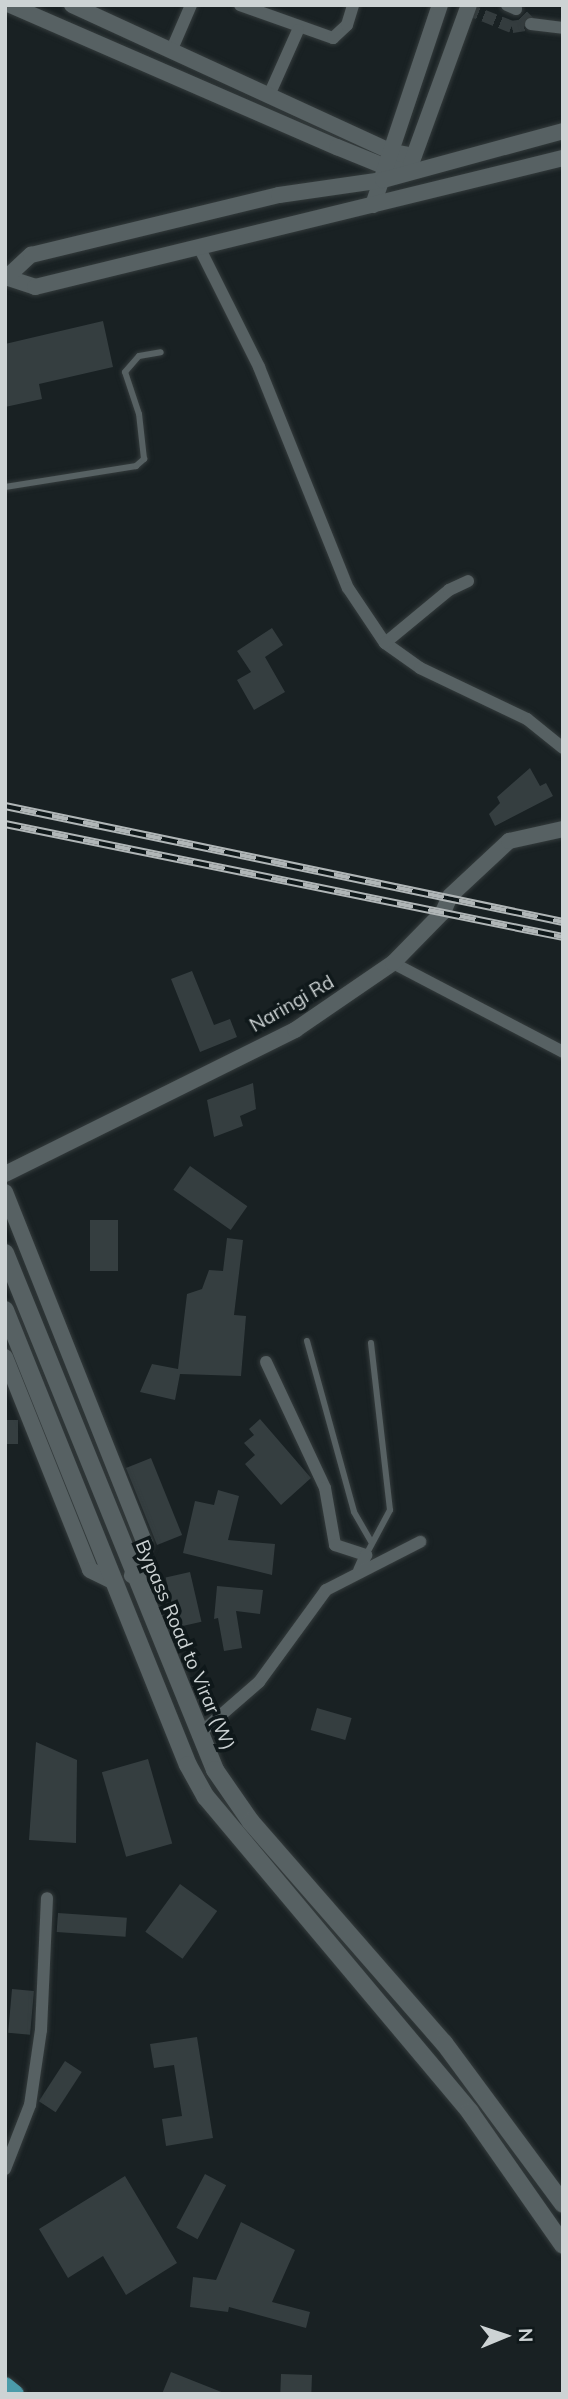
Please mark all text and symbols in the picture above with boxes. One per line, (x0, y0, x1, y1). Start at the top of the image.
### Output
street label: Naringi Rd (246, 971, 338, 1037)
street label: Bypass Road to Virar (W) (130, 1537, 240, 1753)
north arrow (470, 2301, 540, 2371)
text: N (514, 2328, 538, 2343)

